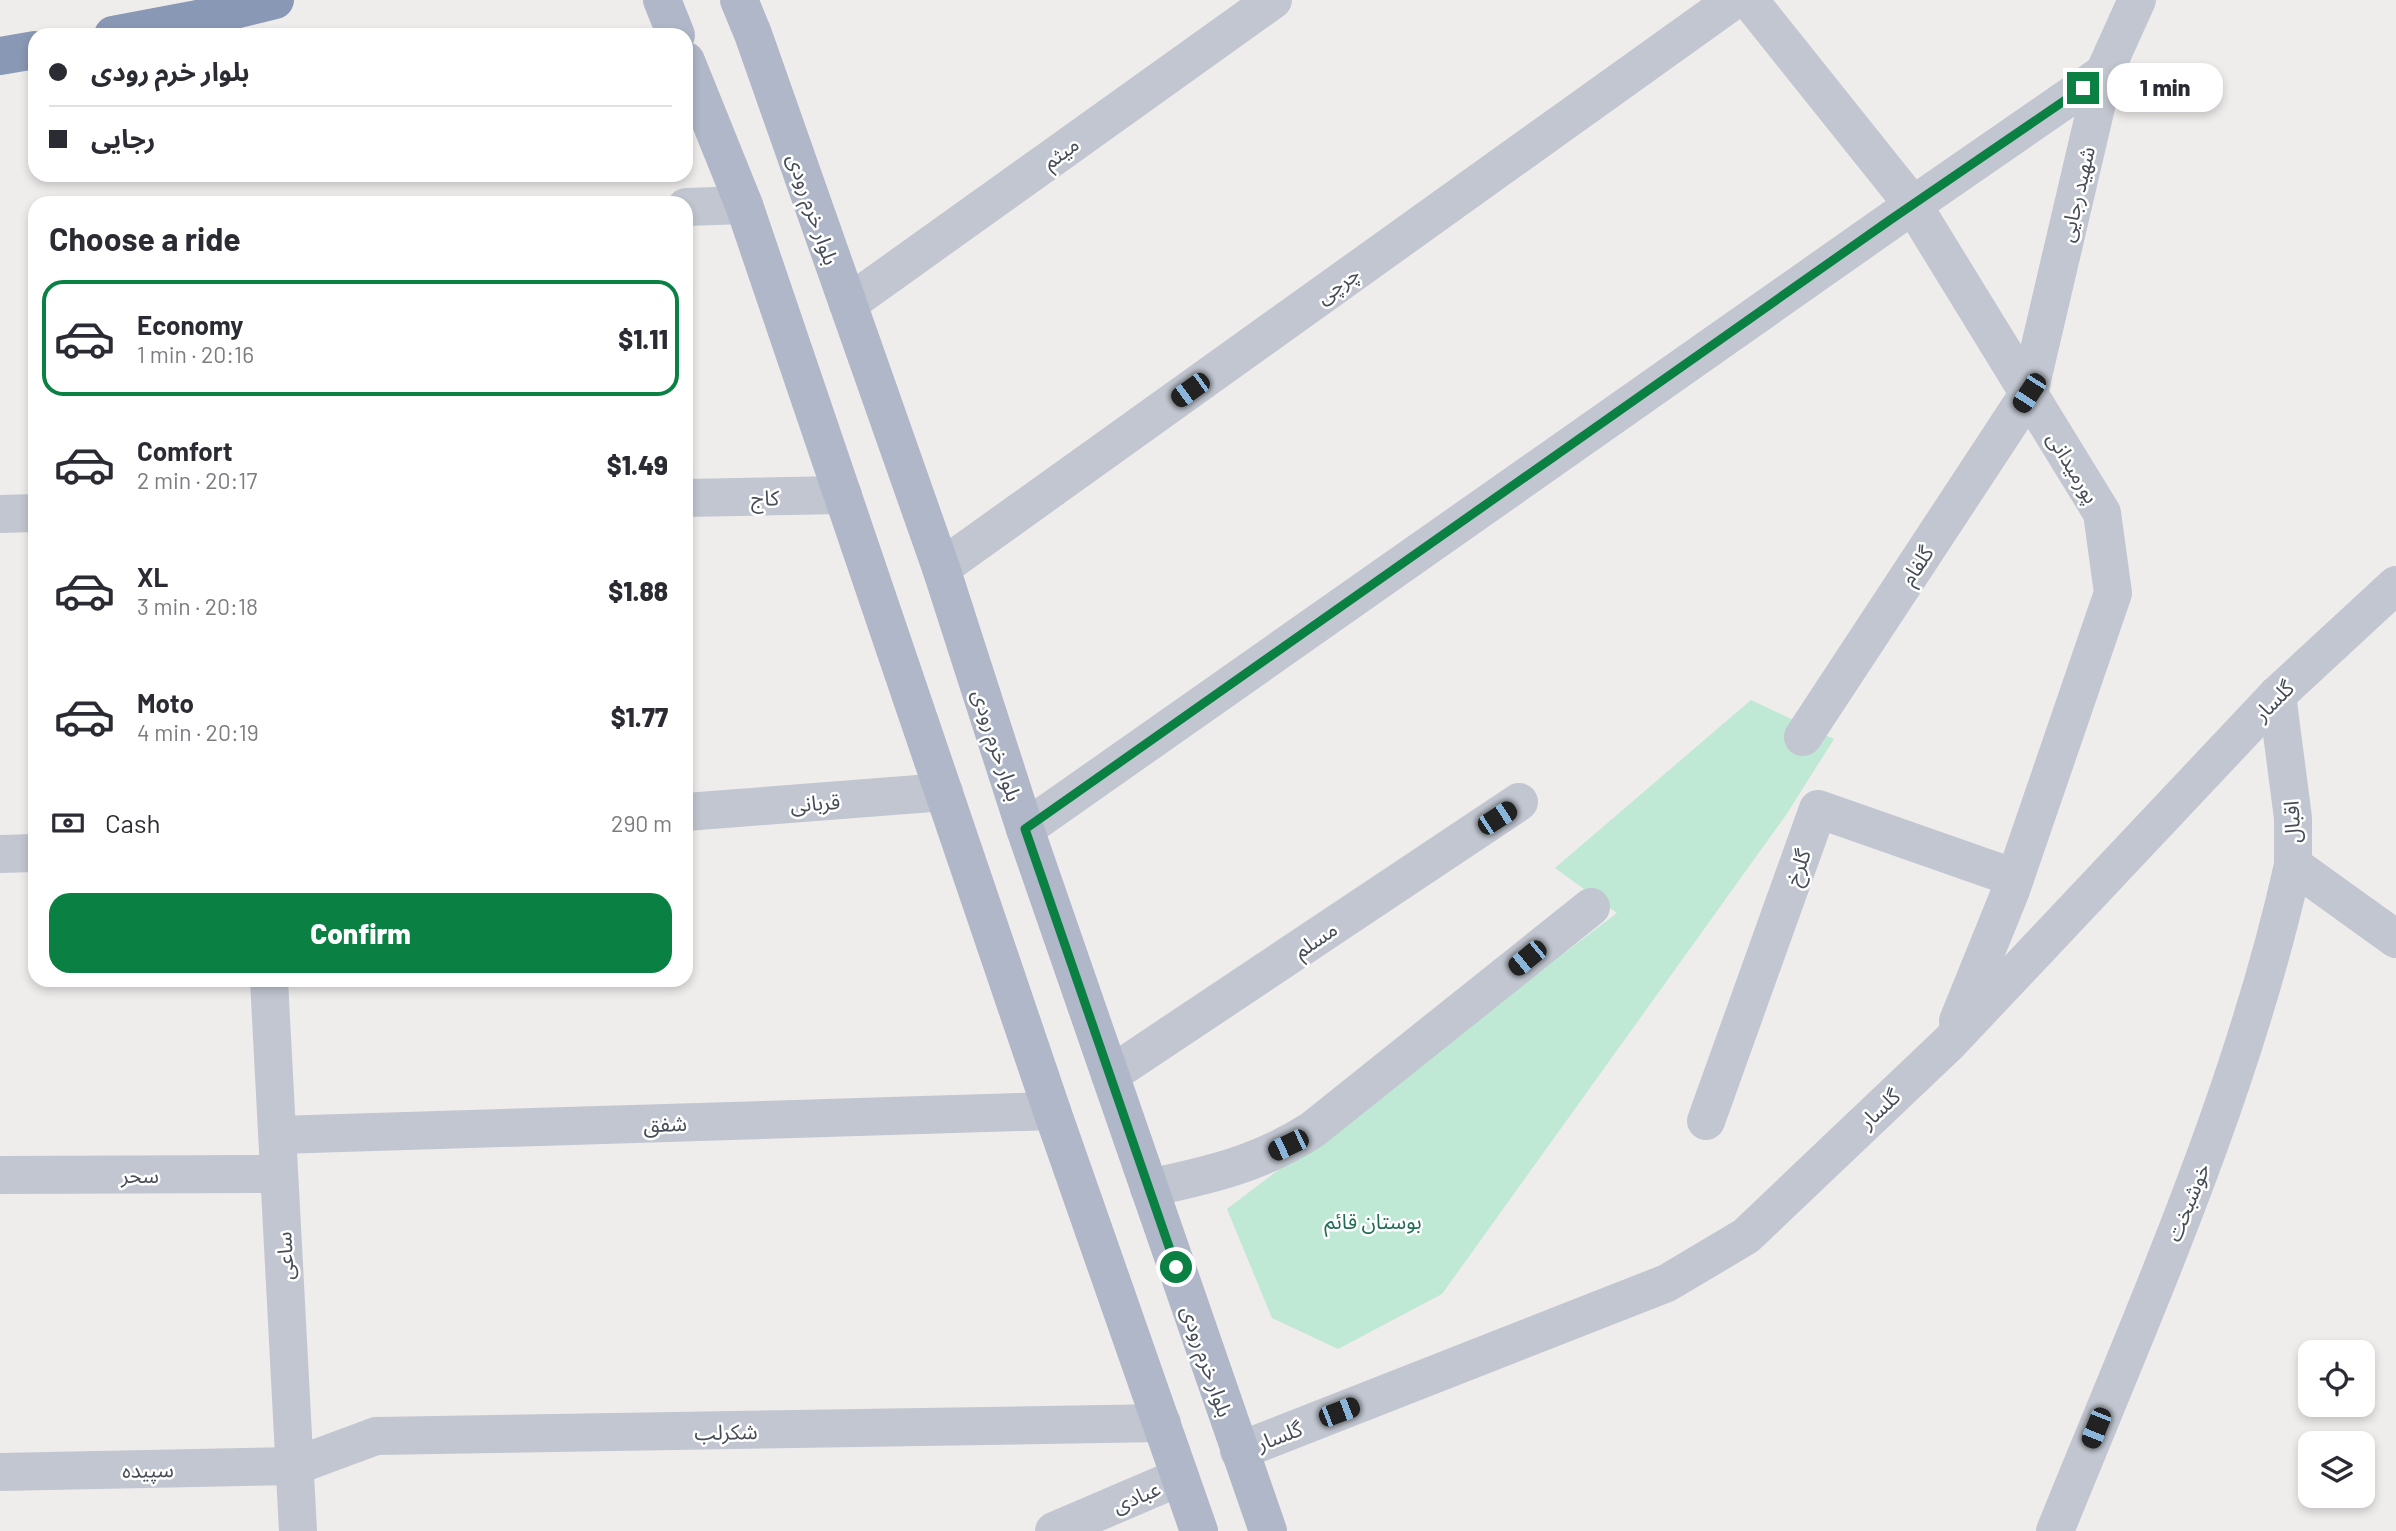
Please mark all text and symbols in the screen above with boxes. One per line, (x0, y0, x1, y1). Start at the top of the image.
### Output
text: بلوار خرم رودی (91, 55, 250, 86)
callout: 1 min (2108, 64, 2223, 112)
route end (2067, 72, 2099, 104)
text: 1 min (2140, 73, 2190, 101)
text: رجایی (91, 122, 155, 153)
street label: میثم (1037, 131, 1085, 177)
street label: شهید رجایی (2053, 144, 2100, 244)
street label: بلوار خرم رودی (779, 150, 845, 270)
text: Choose a ride (49, 219, 241, 257)
street label: چرچی (1310, 260, 1365, 310)
icon: car (53, 307, 116, 370)
text: Economy (137, 309, 243, 340)
text: $1.11 (618, 323, 668, 354)
text: 1 min · 20:16 (137, 340, 254, 368)
car (1167, 369, 1214, 411)
car (2009, 370, 2050, 416)
street label: پورمیدانی (2041, 427, 2105, 508)
icon: car (53, 433, 116, 496)
text: Comfort (137, 435, 233, 466)
text: $1.49 (607, 449, 668, 480)
text: 2 min · 20:17 (137, 466, 257, 494)
street label: کاج (751, 484, 780, 514)
street label: گلفام (1894, 540, 1942, 592)
icon: car (53, 559, 116, 622)
text: XL (137, 561, 168, 592)
text: $1.88 (608, 575, 668, 606)
text: 3 min · 20:18 (137, 592, 258, 620)
street label: گلسار (2247, 674, 2299, 727)
icon: car (53, 685, 116, 748)
street label: بلوار خرم رودی (963, 686, 1028, 806)
text: Moto (137, 687, 194, 718)
text: $1.77 (611, 701, 668, 732)
text: 4 min · 20:19 (137, 718, 259, 746)
street label: قربانی (789, 788, 841, 817)
car (1474, 798, 1521, 838)
street label: اقبال (2277, 800, 2306, 844)
icon: cash (49, 804, 87, 842)
text: Cash (105, 807, 160, 838)
text: 290 m (611, 809, 672, 837)
street label: گلرخ (1779, 845, 1819, 890)
button: Confirm (49, 893, 672, 973)
street label: مسلم (1289, 916, 1344, 966)
car (1505, 937, 1550, 979)
street label: گلسار (1853, 1083, 1906, 1134)
street label: شفق (643, 1110, 687, 1138)
car (1265, 1126, 1312, 1164)
street label: خوشبخت (2160, 1159, 2215, 1245)
street label: سحر (120, 1162, 159, 1188)
park label: بوستان قائم (1324, 1208, 1422, 1237)
street label: ساعی (270, 1231, 299, 1281)
route start (1160, 1251, 1192, 1283)
street label: بلوار خرم رودی (1173, 1302, 1239, 1422)
map controls (2298, 1340, 2375, 1508)
button: locate (2298, 1340, 2375, 1417)
car (1316, 1395, 1363, 1429)
car (2079, 1405, 2114, 1451)
street label: گلسار (1252, 1415, 1306, 1456)
street label: شکرلب (694, 1418, 758, 1445)
button: layers (2298, 1431, 2375, 1508)
street label: سپیده (122, 1456, 174, 1484)
street label: عبادی (1108, 1475, 1164, 1518)

